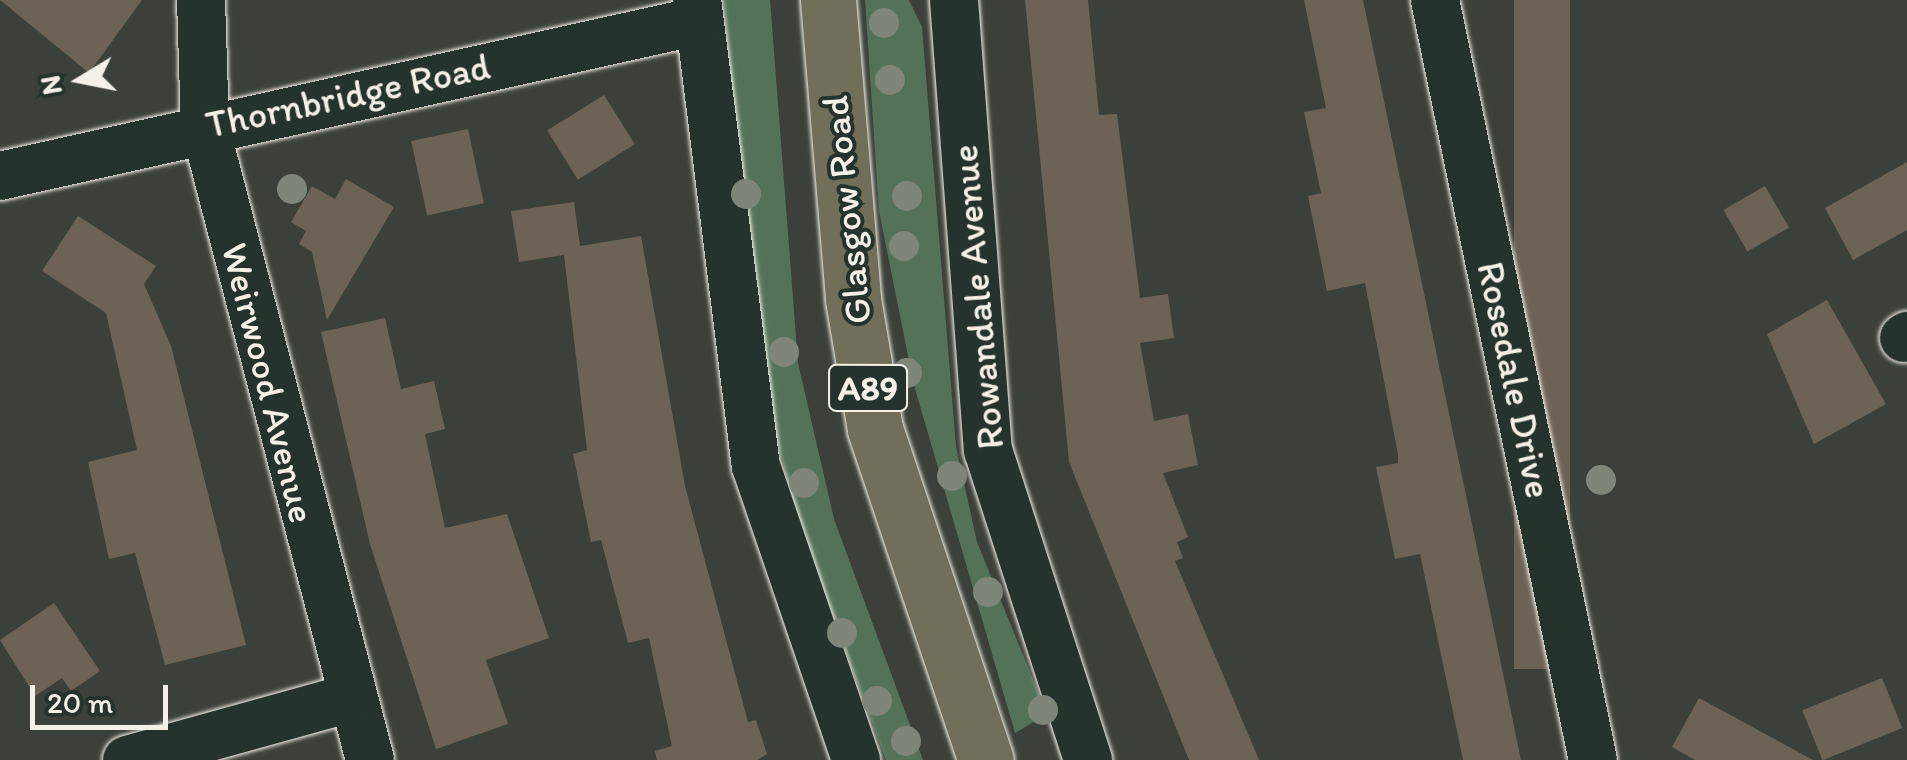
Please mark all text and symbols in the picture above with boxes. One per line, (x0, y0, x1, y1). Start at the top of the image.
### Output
north arrow (30, 30, 130, 130)
street label: Thornbridge Road (202, 44, 494, 148)
text: N (32, 73, 69, 97)
street label: Glasgow Road (812, 94, 882, 326)
street label: Rowandale Avenue (942, 144, 1014, 450)
street label: Weirwood Avenue (211, 238, 325, 528)
street label: Rosedale Drive (1467, 258, 1561, 502)
road number: A89 (828, 358, 908, 418)
scale bar (35, 665, 172, 727)
text: 20 m (47, 684, 113, 721)

